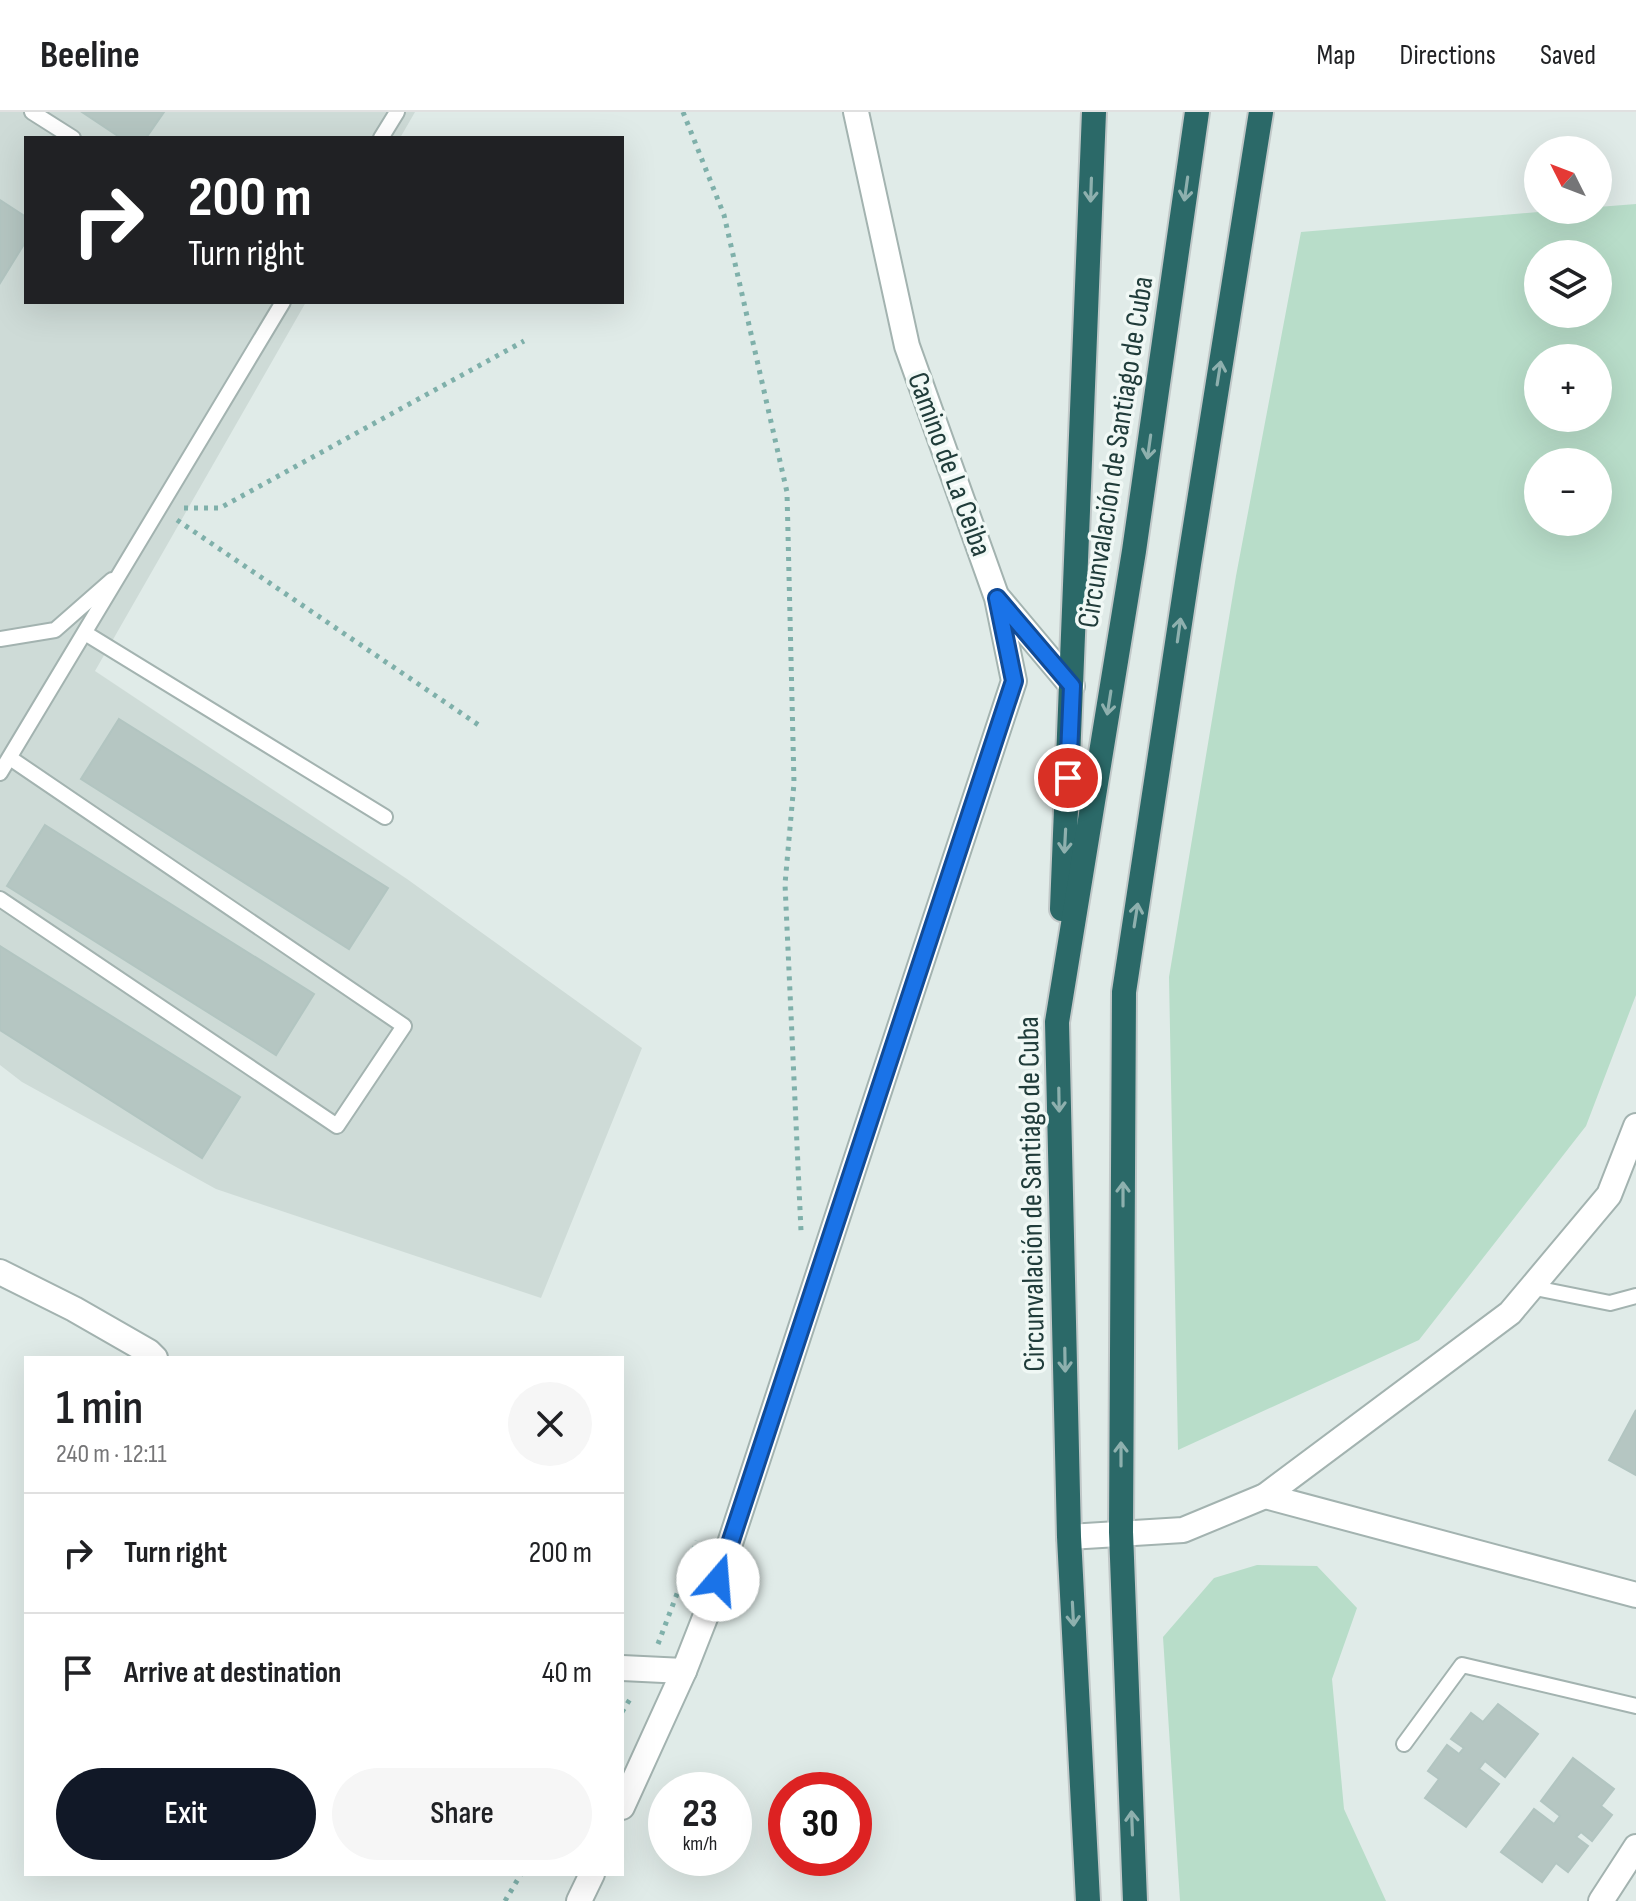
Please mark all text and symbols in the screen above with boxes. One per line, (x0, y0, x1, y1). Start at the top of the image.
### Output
text: Beeline (40, 33, 140, 78)
text: Map (1317, 39, 1356, 72)
text: Directions (1400, 39, 1496, 72)
text: Saved (1540, 39, 1596, 72)
north arrow (1524, 136, 1612, 224)
map controls (1524, 136, 1612, 536)
text: 200 m (188, 165, 312, 232)
icon: right (56, 168, 160, 272)
one-way arrow (1084, 176, 1099, 203)
one-way arrow (1178, 176, 1193, 201)
text: Turn right (188, 233, 305, 276)
button: layers (1524, 240, 1612, 328)
street label: Circunvalación de Santiago de Cuba (1070, 274, 1162, 631)
button: + (1524, 344, 1612, 432)
one-way arrow (1213, 361, 1228, 386)
street label: Camino de La Ceiba (899, 367, 999, 561)
one-way arrow (1141, 433, 1156, 459)
button: − (1524, 448, 1612, 536)
one-way arrow (1172, 618, 1187, 643)
one-way arrow (1101, 690, 1116, 716)
pin (1034, 744, 1102, 812)
icon: arrive (1046, 756, 1090, 800)
one-way arrow (1057, 827, 1072, 854)
one-way arrow (1129, 902, 1144, 928)
street label: Circunvalación de Santiago de Cuba (1011, 1016, 1053, 1372)
one-way arrow (1051, 1086, 1066, 1113)
one-way arrow (1115, 1181, 1131, 1208)
one-way arrow (1057, 1346, 1073, 1373)
text: 1 min (56, 1380, 143, 1437)
button: close (508, 1382, 592, 1466)
text: 240 m · 12:11 (56, 1439, 167, 1470)
one-way arrow (1113, 1441, 1129, 1468)
icon: right (56, 1531, 100, 1575)
text: Turn right (124, 1535, 227, 1571)
text: 200 m (529, 1535, 592, 1571)
position arrow (676, 1538, 760, 1622)
one-way arrow (1066, 1601, 1081, 1627)
icon: arrive (56, 1651, 100, 1695)
text: Arrive at destination (124, 1655, 341, 1691)
text: 40 m (542, 1655, 592, 1691)
button: Exit (56, 1768, 316, 1860)
button: Share (332, 1768, 592, 1860)
speed limit sign: 30 (768, 1772, 872, 1876)
text: 23 (682, 1790, 718, 1838)
one-way arrow (1124, 1810, 1139, 1837)
text: km/h (683, 1832, 717, 1856)

